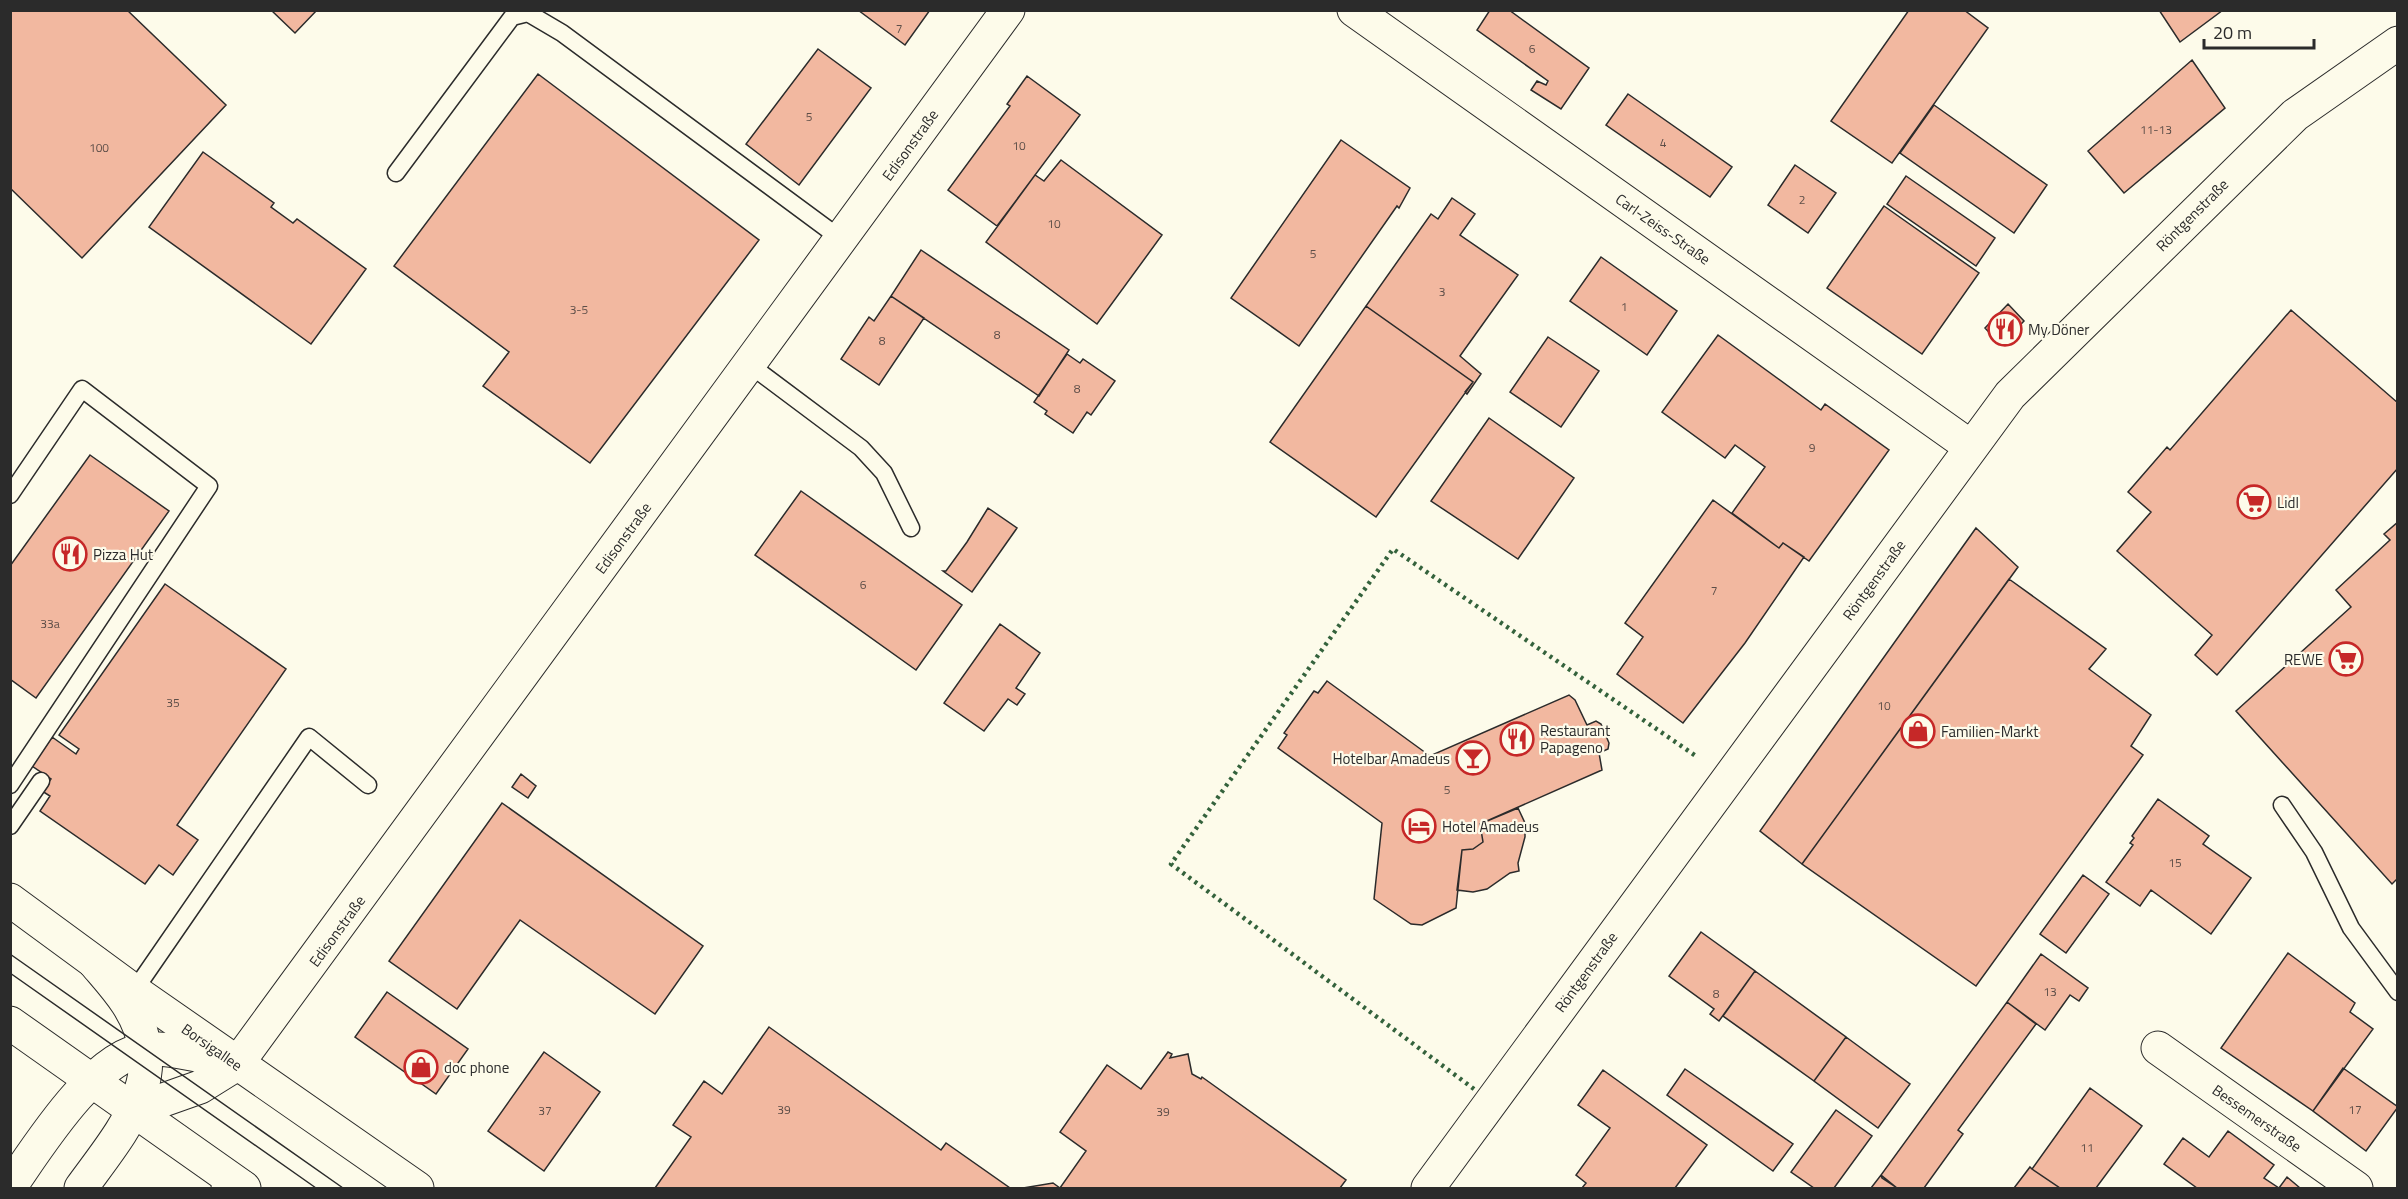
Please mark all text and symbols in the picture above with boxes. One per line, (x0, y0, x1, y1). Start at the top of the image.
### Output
scale bar (2204, 12, 2314, 50)
house number: 7 (896, 19, 902, 38)
text: 20 m (2213, 19, 2252, 46)
house number: 6 (1529, 39, 1536, 58)
street label: Edisonstraße (876, 104, 944, 186)
house number: 5 (806, 107, 813, 126)
house number: 11-13 (2140, 120, 2172, 139)
house number: 4 (1660, 133, 1667, 152)
house number: 10 (1012, 136, 1026, 155)
house number: 100 (89, 138, 109, 157)
street label: Röntgenstraße (2150, 173, 2234, 257)
street label: Carl-Zeiss-Straße (1611, 188, 1715, 270)
house number: 2 (1799, 190, 1805, 209)
house number: 10 (1047, 214, 1061, 233)
house number: 5 (1310, 244, 1317, 263)
house number: 3 (1439, 282, 1445, 301)
house number: 1 (1621, 297, 1627, 316)
house number: 3-5 (570, 300, 589, 319)
restaurant icon: My Döner (1987, 311, 2023, 347)
place label: My Döner (2028, 318, 2090, 341)
house number: 8 (994, 325, 1001, 344)
house number: 8 (879, 331, 886, 350)
house number: 8 (1074, 379, 1081, 398)
house number: 9 (1809, 438, 1816, 457)
supermarket icon: Lidl (2236, 484, 2272, 520)
place label: Lidl (2277, 491, 2299, 514)
street label: Edisonstraße (589, 497, 657, 579)
street label: Röntgenstraße (1837, 535, 1911, 625)
restaurant icon: Pizza Hut (52, 536, 88, 572)
place label: Pizza Hut (93, 543, 154, 566)
house number: 6 (860, 575, 867, 594)
house number: 7 (1711, 581, 1717, 600)
house number: 33a (40, 614, 60, 633)
supermarket icon: REWE (2328, 641, 2364, 677)
place label: REWE (2284, 648, 2323, 671)
house number: 35 (166, 693, 180, 712)
house number: 10 (1877, 696, 1891, 715)
shop icon: Familien-Markt (1900, 713, 1936, 749)
place label: Restaurant Papageno (1540, 719, 1611, 759)
place label: Familien-Markt (1941, 720, 2039, 743)
restaurant icon: Restaurant Papageno (1499, 721, 1535, 757)
bar icon: Hotelbar Amadeus (1455, 740, 1491, 776)
place label: Hotelbar Amadeus (1332, 747, 1450, 770)
house number: 5 (1444, 780, 1451, 799)
hotel icon: Hotel Amadeus (1401, 808, 1437, 844)
place label: Hotel Amadeus (1442, 815, 1539, 838)
house number: 15 (2168, 853, 2182, 872)
street label: Edisonstraße (303, 890, 371, 972)
street label: Röntgenstraße (1549, 927, 1623, 1017)
house number: 13 (2043, 982, 2057, 1001)
house number: 8 (1713, 984, 1720, 1003)
street label: Borsigallee (177, 1018, 247, 1076)
shop icon: doc phone (403, 1049, 439, 1085)
place label: doc phone (444, 1056, 509, 1079)
street label: Bessemerstraße (2207, 1079, 2307, 1157)
house number: 39 (777, 1100, 791, 1119)
house number: 17 (2348, 1100, 2362, 1119)
house number: 37 (538, 1101, 552, 1120)
house number: 39 (1156, 1102, 1170, 1121)
house number: 11 (2080, 1138, 2094, 1157)

